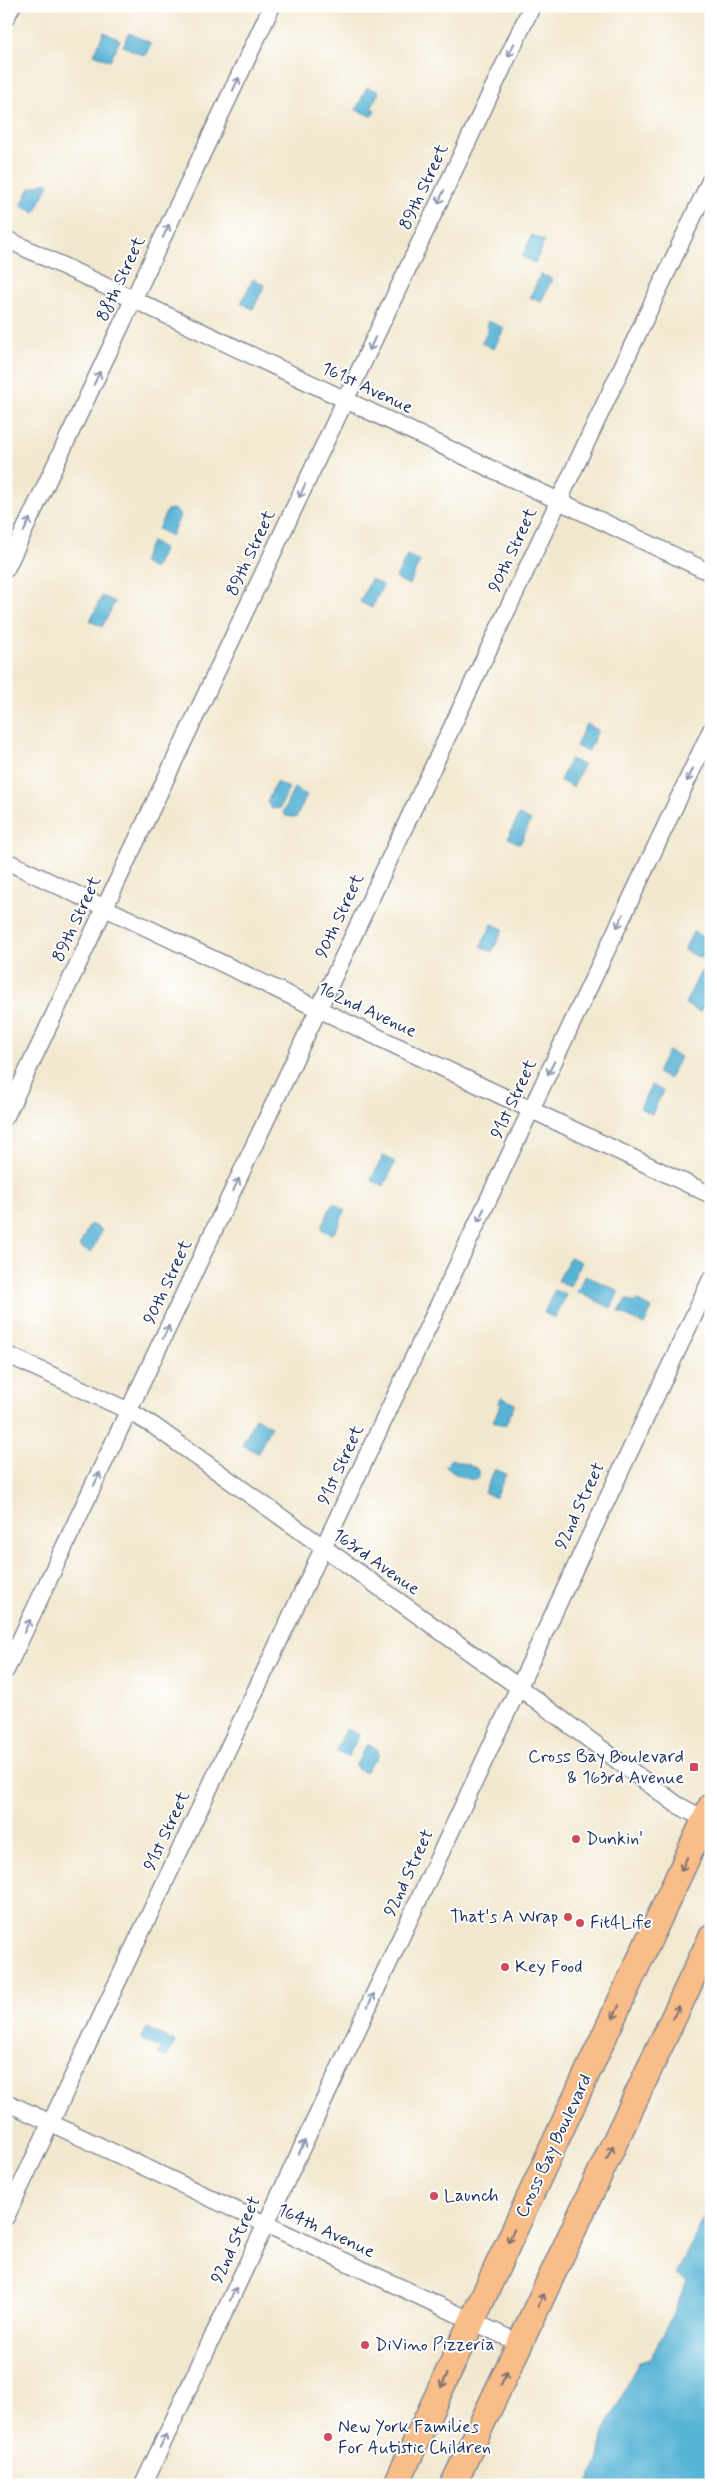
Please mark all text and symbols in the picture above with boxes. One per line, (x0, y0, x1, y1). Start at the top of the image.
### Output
one-way arrow (506, 42, 515, 57)
one-way arrow (231, 77, 241, 92)
street label: 89th Street (394, 140, 455, 234)
one-way arrow (436, 189, 446, 204)
one-way arrow (162, 224, 171, 239)
street label: 88th Street (91, 232, 151, 326)
one-way arrow (367, 336, 376, 351)
street label: 161st Avenue (317, 356, 417, 420)
one-way arrow (92, 371, 102, 386)
one-way arrow (297, 483, 307, 498)
street label: 90th Street (483, 503, 543, 596)
street label: 89th Street (221, 506, 282, 600)
one-way arrow (23, 518, 32, 533)
one-way arrow (685, 767, 695, 782)
street label: 90th Street (310, 869, 370, 962)
street label: 89th Street (47, 872, 108, 966)
one-way arrow (615, 914, 625, 929)
street label: 162nd Avenue (313, 977, 421, 1044)
street label: 91st Street (485, 1055, 543, 1143)
one-way arrow (546, 1060, 555, 1075)
one-way arrow (231, 1178, 241, 1193)
one-way arrow (476, 1207, 486, 1222)
street label: 90th Street (138, 1235, 198, 1328)
one-way arrow (162, 1325, 172, 1340)
street label: 91st Street (312, 1421, 370, 1509)
street label: 92nd Street (549, 1458, 611, 1554)
one-way arrow (92, 1472, 102, 1487)
street label: 163rd Avenue (327, 1523, 425, 1601)
one-way arrow (23, 1619, 32, 1634)
place label: Cross Bay Boulevard & 163rd Avenue (528, 1745, 684, 1790)
marker: Cross Bay Boulevard & 163rd Avenue (688, 1761, 700, 1773)
street label: 91st Street (138, 1787, 196, 1875)
street label: 92nd Street (378, 1825, 440, 1921)
place label: Dunkin' (586, 1827, 643, 1851)
marker: Dunkin' (570, 1833, 582, 1845)
one-way arrow (679, 1856, 688, 1871)
place label: That's A Wrap (450, 1905, 558, 1929)
marker: That's A Wrap (562, 1911, 574, 1923)
place label: Fit4Life (590, 1911, 652, 1935)
marker: Fit4Life (574, 1917, 586, 1929)
place label: Key Food (515, 1955, 583, 1979)
marker: Key Food (499, 1961, 511, 1973)
one-way arrow (367, 1993, 377, 2008)
one-way arrow (610, 2004, 620, 2019)
one-way arrow (672, 2005, 681, 2020)
street label: Cross Bay Boulevard (510, 2070, 598, 2222)
one-way arrow (298, 2140, 308, 2155)
one-way arrow (606, 2145, 615, 2160)
place label: Launch (444, 2184, 499, 2208)
marker: Launch (428, 2190, 440, 2202)
street label: 92nd Street (205, 2192, 267, 2288)
street label: 164th Avenue (273, 2198, 379, 2264)
one-way arrow (506, 2228, 516, 2243)
one-way arrow (229, 2287, 238, 2302)
one-way arrow (537, 2292, 547, 2307)
place label: DiVino Pizzeria (375, 2333, 495, 2357)
marker: DiVino Pizzeria (359, 2339, 371, 2351)
one-way arrow (499, 2370, 509, 2385)
one-way arrow (439, 2373, 449, 2388)
place label: New York Families For Autistic Children (338, 2415, 491, 2460)
marker: New York Families For Autistic Children (322, 2431, 334, 2443)
one-way arrow (159, 2434, 169, 2449)

